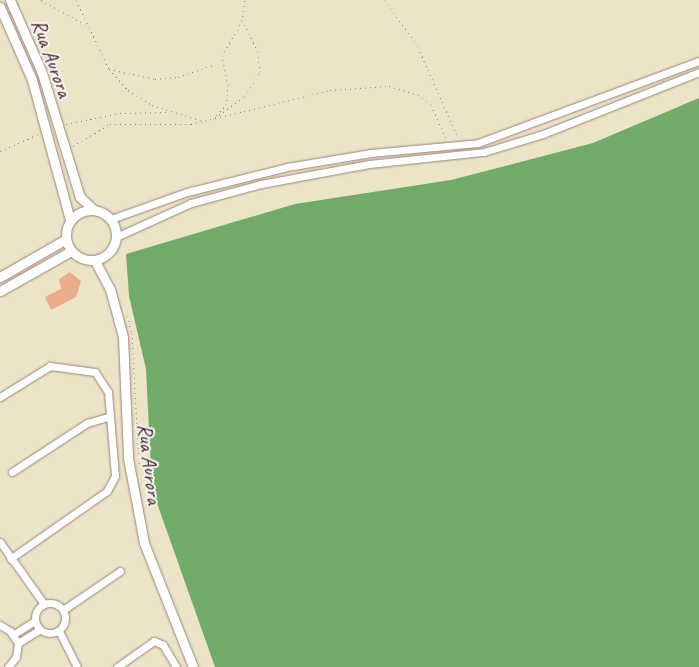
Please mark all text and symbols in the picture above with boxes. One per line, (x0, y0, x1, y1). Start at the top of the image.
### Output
street label: Rua Aurora (26, 16, 78, 100)
street label: Rua Aurora (133, 422, 167, 506)

